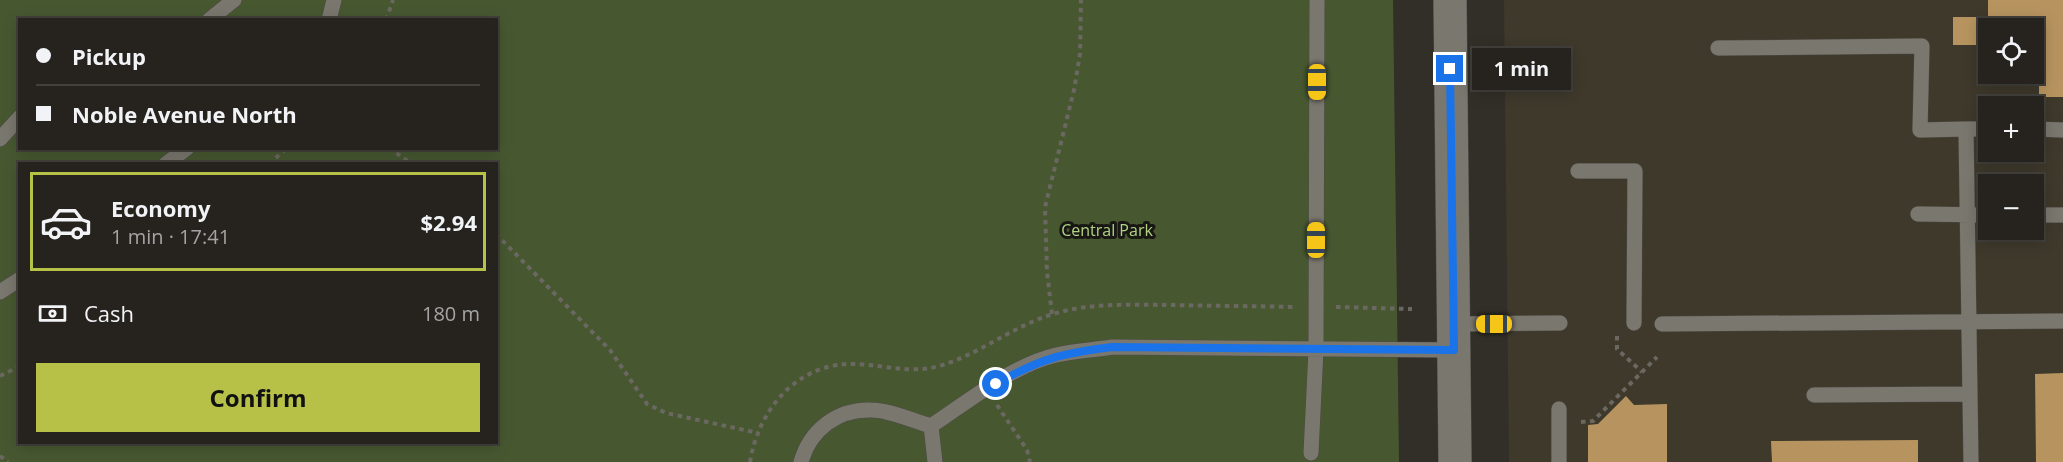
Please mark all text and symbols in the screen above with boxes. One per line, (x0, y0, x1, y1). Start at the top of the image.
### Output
map controls (1978, 18, 2044, 240)
button: locate (1978, 18, 2044, 84)
text: Pickup (72, 41, 146, 71)
callout: 1 min (1471, 48, 1570, 90)
route end (1436, 55, 1463, 82)
text: 1 min (1494, 55, 1549, 82)
car (1308, 64, 1326, 100)
button: + (1978, 96, 2044, 162)
text: Noble Avenue North (72, 99, 297, 129)
button: − (1978, 174, 2044, 240)
text: Economy (111, 193, 210, 223)
icon: car (39, 195, 93, 249)
text: $2.94 (420, 207, 477, 237)
park label: Central Park (1061, 219, 1153, 241)
car (1307, 222, 1325, 258)
text: 1 min · 17:41 (111, 223, 230, 250)
icon: cash (36, 297, 69, 330)
text: Cash (84, 298, 134, 328)
text: 180 m (422, 300, 480, 327)
car (1476, 315, 1512, 333)
button: Confirm (36, 363, 480, 432)
route start (982, 370, 1009, 397)

